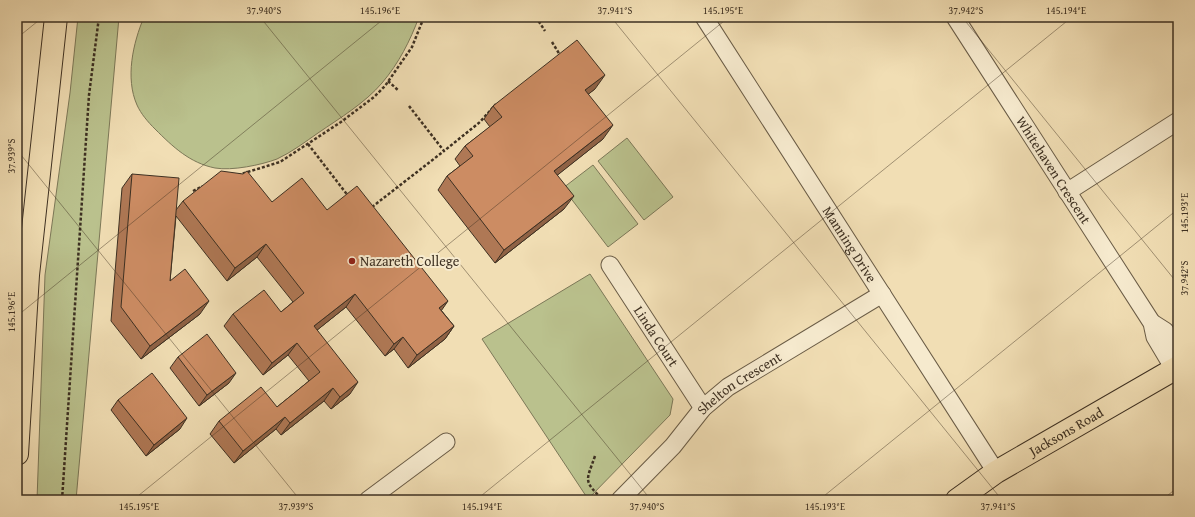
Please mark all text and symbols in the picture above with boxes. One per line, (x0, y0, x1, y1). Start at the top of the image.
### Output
text: 37.940°S (247, 3, 282, 18)
text: 145.196°E (360, 3, 400, 18)
text: 37.941°S (598, 3, 633, 18)
text: 145.195°E (703, 3, 743, 18)
text: 37.942°S (949, 3, 984, 18)
text: 145.194°E (1046, 3, 1086, 18)
street label: Whitehaven Crescent (1011, 112, 1096, 228)
text: 37.939°S (4, 138, 19, 173)
text: 145.193°E (1177, 193, 1192, 233)
street label: Manning Drive (818, 202, 882, 287)
place label: Nazareth College (360, 251, 460, 271)
marker: Nazareth College (347, 256, 357, 266)
text: 37.942°S (1177, 260, 1192, 295)
text: 145.196°E (4, 292, 19, 332)
street label: Linda Court (629, 302, 684, 371)
street label: Shelton Crescent (692, 347, 785, 419)
street label: Jacksons Road (1024, 402, 1107, 462)
text: 145.195°E (119, 499, 159, 514)
text: 37.939°S (279, 499, 314, 514)
text: 145.194°E (462, 499, 502, 514)
text: 37.940°S (630, 499, 665, 514)
text: 145.193°E (805, 499, 845, 514)
text: 37.941°S (981, 499, 1016, 514)

